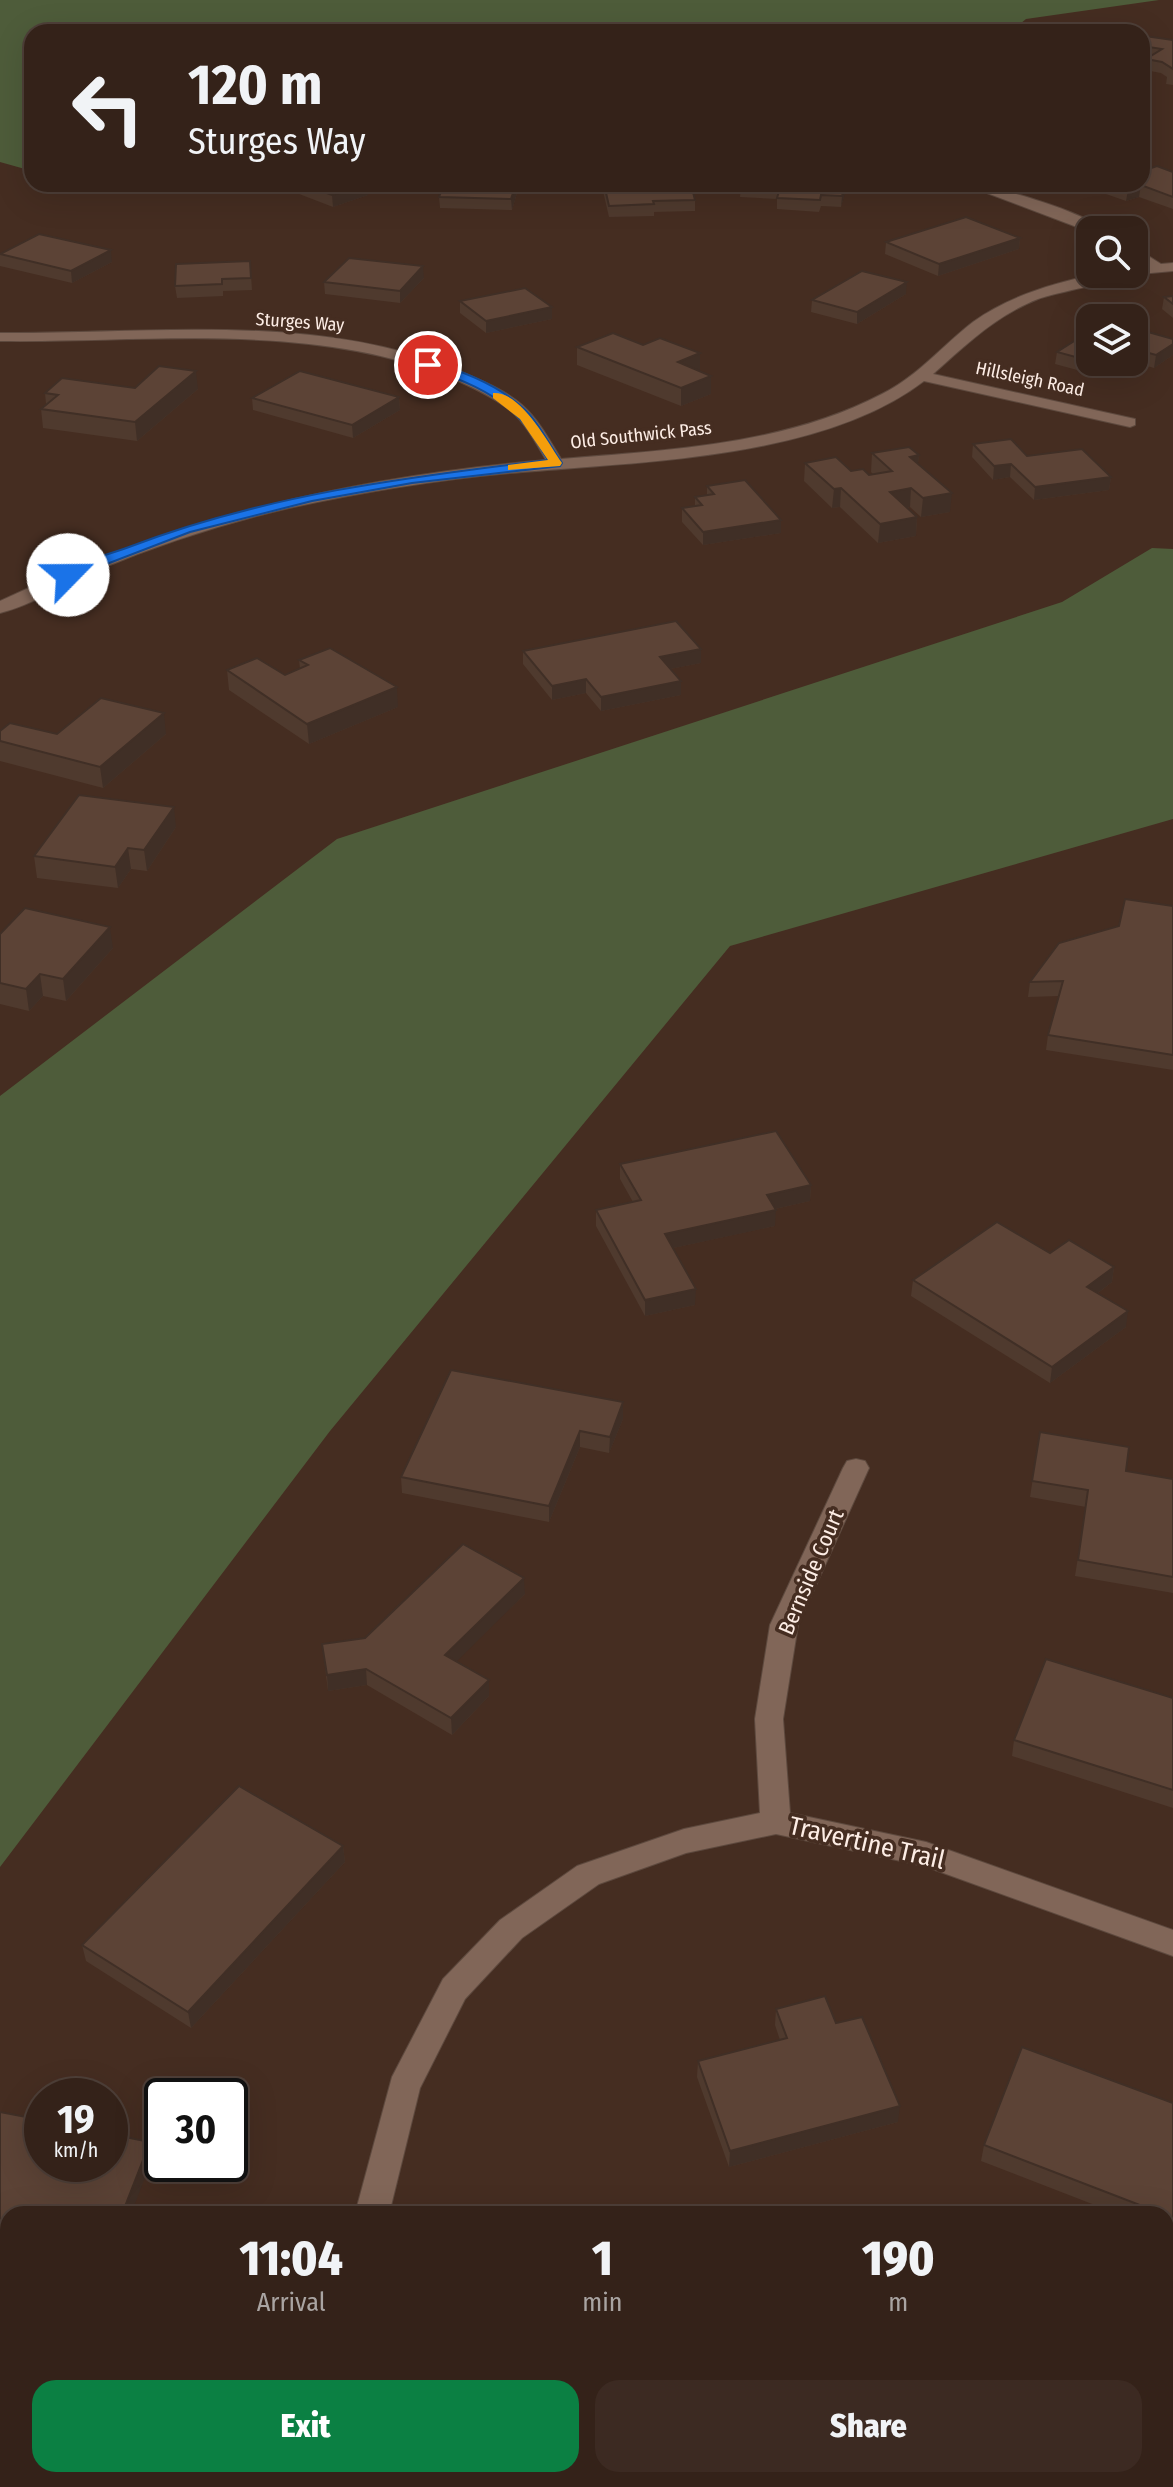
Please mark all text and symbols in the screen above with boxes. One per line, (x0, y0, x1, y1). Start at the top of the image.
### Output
text: 120 m (188, 52, 323, 119)
icon: left (56, 56, 160, 160)
text: Sturges Way (188, 120, 366, 164)
map controls (1076, 216, 1148, 376)
button: search (1076, 216, 1148, 288)
button: layers (1076, 304, 1148, 376)
street label: Sturges Way (255, 308, 345, 336)
pin (394, 331, 462, 399)
icon: arrive (406, 343, 450, 387)
street label: Hillsleigh Road (974, 357, 1086, 401)
street label: Old Southwick Pass (569, 417, 713, 453)
position arrow (26, 533, 110, 617)
street label: Bernside Court (772, 1504, 850, 1639)
street label: Travertine Trail (786, 1810, 948, 1876)
speed limit sign: 30 (144, 2078, 248, 2182)
text: 19 (57, 2096, 95, 2144)
text: km/h (54, 2138, 98, 2162)
text: 11:04 (239, 2230, 343, 2288)
text: 1 (592, 2230, 613, 2288)
text: 190 (862, 2230, 935, 2288)
text: Arrival (257, 2287, 326, 2318)
text: min (582, 2287, 623, 2318)
text: m (888, 2287, 908, 2318)
button: Exit (32, 2380, 579, 2472)
button: Share (595, 2380, 1142, 2472)

